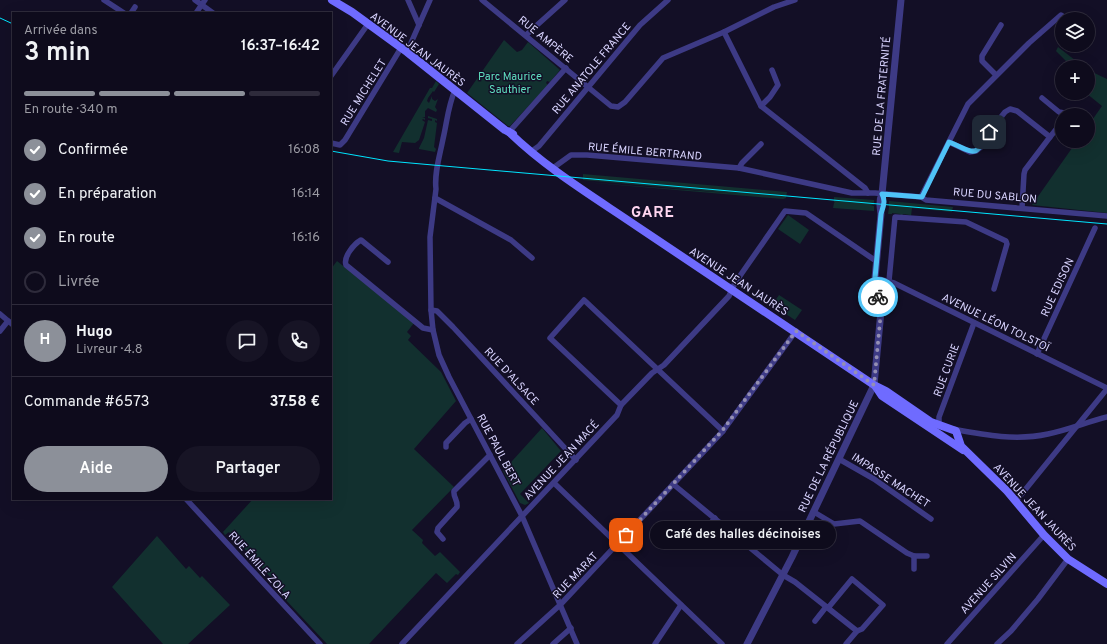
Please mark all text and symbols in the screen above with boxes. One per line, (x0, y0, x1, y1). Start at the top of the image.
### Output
street label: AVENUE JEAN JAURÈS (367, 9, 468, 90)
map controls (1055, 12, 1095, 148)
button: layers (1055, 12, 1095, 52)
street label: RUE AMPÈRE (515, 13, 576, 66)
street label: RUE ANATOLE FRANCE (549, 20, 634, 117)
text: Arrivée dans (24, 23, 97, 39)
street label: RUE DE LA FRATERNITÉ (869, 36, 894, 156)
text: 3 min (24, 37, 91, 70)
text: 16:37–16:42 (241, 37, 320, 56)
street label: RUE MICHELET (338, 57, 390, 129)
button: + (1055, 60, 1095, 100)
park label: Parc Maurice Sauthier (478, 70, 542, 97)
text: En route · 340 m (24, 102, 118, 118)
button: − (1055, 108, 1095, 148)
pin (972, 115, 1006, 149)
icon: home (978, 121, 1000, 143)
icon: check (24, 139, 46, 161)
street label: RUE ÉMILE BERTRAND (587, 139, 703, 164)
text: Confirmée (58, 141, 128, 160)
text: 16:08 (288, 142, 320, 158)
icon: check (24, 183, 46, 205)
text: En préparation (58, 185, 157, 204)
street label: RUE DU SABLON (952, 185, 1037, 207)
text: 16:14 (292, 186, 320, 202)
district label: GARE (631, 204, 675, 223)
icon: check (24, 227, 46, 249)
text: En route (58, 229, 115, 248)
text: 16:16 (292, 230, 320, 246)
street label: AVENUE JEAN JAURÈS (686, 244, 791, 319)
street label: RUE EDISON (1038, 256, 1078, 319)
text: Livrée (58, 273, 100, 292)
courier (858, 277, 898, 317)
icon: bike (867, 286, 889, 308)
street label: AVENUE LÉON TOLSTOÏ (939, 290, 1053, 356)
button: chat (226, 320, 268, 362)
button: phone (278, 320, 320, 362)
text: Hugo (76, 323, 113, 342)
text: H (40, 331, 50, 350)
text: Livreur · 4.8 (76, 342, 143, 358)
street label: RUE CURIE (931, 342, 963, 399)
street label: RUE D'ALSACE (481, 345, 542, 408)
text: Commande #6573 (24, 393, 150, 412)
text: 37.58 € (270, 393, 320, 412)
street label: RUE DE LA RÉPUBLIQUE (795, 397, 862, 515)
street label: RUE PAUL BERT (473, 412, 523, 489)
street label: AVENUE JEAN MACÉ (520, 417, 602, 503)
button: Aide (24, 446, 168, 492)
button: Partager (176, 446, 320, 492)
street label: IMPASSE MACHET (849, 450, 932, 511)
street label: AVENUE JEAN JAURÈS (990, 460, 1079, 555)
pin (609, 518, 643, 552)
callout: Café des halles décinoises (650, 521, 836, 549)
icon: bag (615, 524, 637, 546)
text: Café des halles décinoises (665, 527, 821, 543)
street label: RUE ÉMILE ZOLA (225, 528, 294, 603)
street label: RUE MARAT (550, 549, 601, 602)
street label: AVENUE SILVIN (958, 550, 1020, 617)

